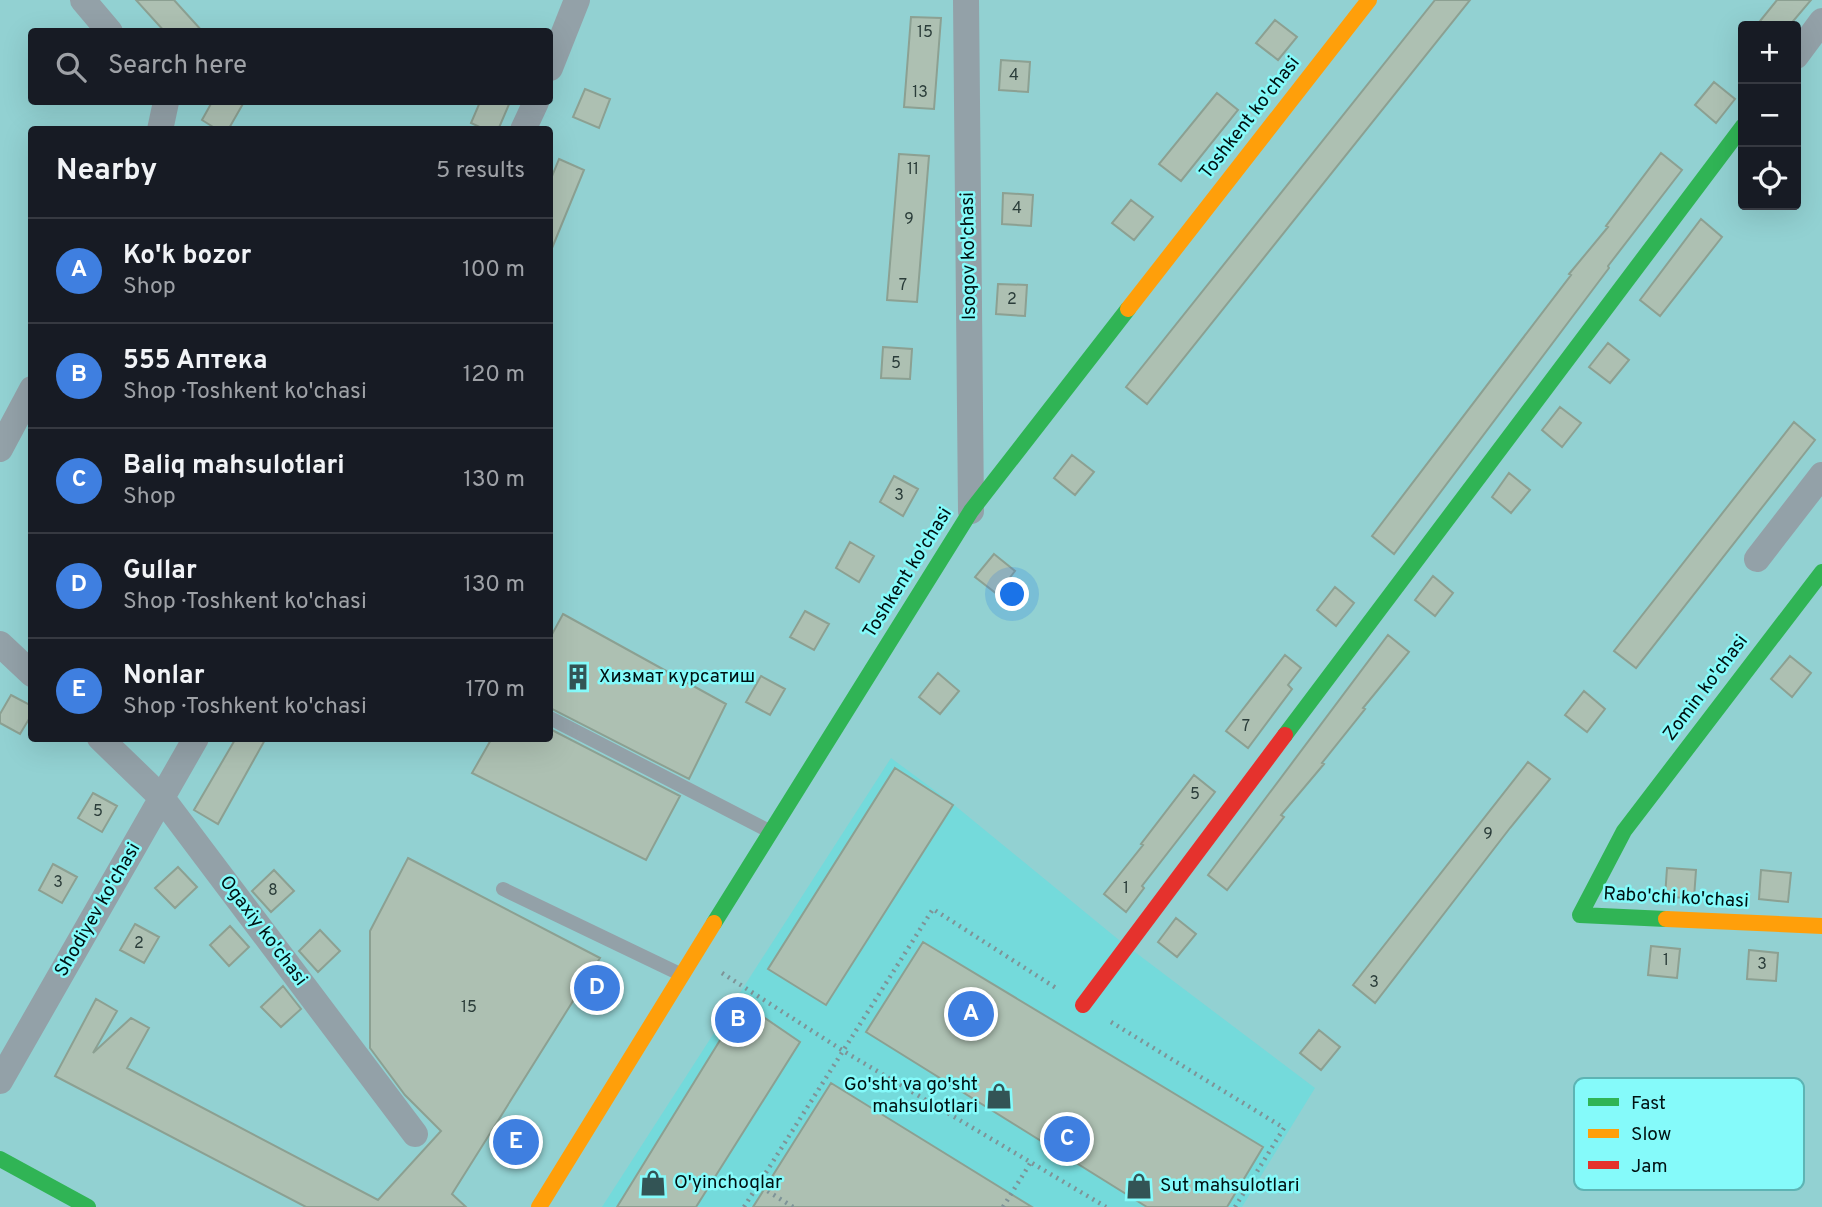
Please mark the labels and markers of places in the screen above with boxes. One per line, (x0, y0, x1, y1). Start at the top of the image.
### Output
building icon: Хизмат курсатиш (563, 662, 593, 692)
place label: Хизмат курсатиш (599, 665, 755, 689)
pin: D (574, 962, 620, 1014)
pin: A (948, 988, 994, 1040)
pin: B (715, 994, 761, 1046)
place label: Go'sht va go'sht mahsulotlari (844, 1073, 978, 1119)
shop icon: Go'sht va go'sht mahsulotlari (984, 1081, 1014, 1111)
pin: C (1044, 1113, 1090, 1165)
pin: E (493, 1116, 539, 1168)
shop icon: O'yinchoqlar (638, 1168, 668, 1198)
place label: O'yinchoqlar (674, 1171, 783, 1195)
shop icon: Sut mahsulotlari (1124, 1171, 1154, 1201)
place label: Sut mahsulotlari (1160, 1174, 1300, 1198)

